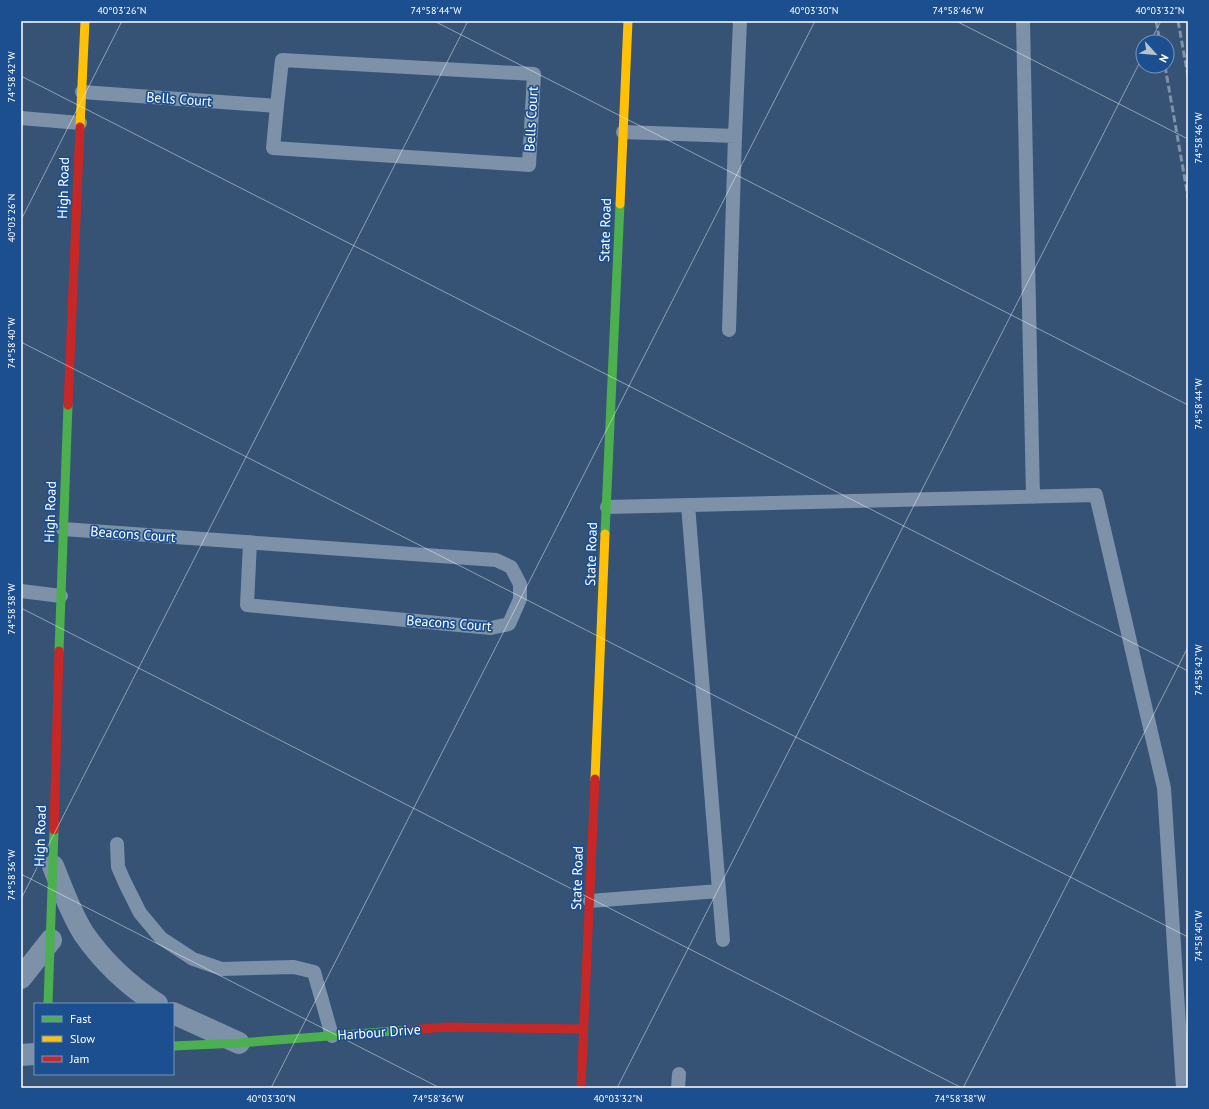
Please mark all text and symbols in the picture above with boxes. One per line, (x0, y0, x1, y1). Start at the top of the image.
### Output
text: 40°03'26"N (97, 4, 147, 17)
text: 74°58'44"W (410, 4, 462, 17)
text: 40°03'30"N (789, 4, 839, 17)
text: 74°58'46"W (932, 4, 984, 17)
text: 40°03'32"N (1135, 4, 1185, 17)
north arrow (1135, 34, 1175, 74)
text: 74°58'42"W (5, 51, 18, 103)
text: N (1156, 52, 1172, 65)
street label: Bells Court (520, 86, 542, 152)
street label: Bells Court (146, 88, 213, 110)
text: 74°58'46"W (1192, 112, 1205, 164)
street label: High Road (53, 157, 73, 219)
text: 40°03'26"N (5, 193, 18, 243)
street label: State Road (595, 198, 615, 262)
text: 74°58'40"W (5, 317, 18, 369)
text: 74°58'44"W (1192, 378, 1205, 430)
street label: High Road (40, 481, 60, 543)
street label: Beacons Court (90, 522, 177, 546)
street label: State Road (581, 522, 601, 586)
text: 74°58'38"W (5, 583, 18, 635)
street label: Beacons Court (406, 611, 493, 635)
text: 74°58'42"W (1192, 644, 1205, 696)
street label: High Road (30, 805, 50, 867)
street label: State Road (567, 846, 587, 910)
text: 74°58'36"W (5, 849, 18, 901)
text: 74°58'40"W (1192, 910, 1205, 962)
legend (34, 1003, 174, 1075)
text: Fast (70, 1011, 91, 1026)
street label: Harbour Drive (337, 1020, 421, 1044)
text: Slow (70, 1031, 95, 1046)
text: Jam (69, 1051, 89, 1066)
text: 40°03'30"N (246, 1092, 296, 1105)
text: 74°58'36"W (412, 1092, 464, 1105)
text: 40°03'32"N (593, 1092, 643, 1105)
text: 74°58'38"W (934, 1092, 986, 1105)

